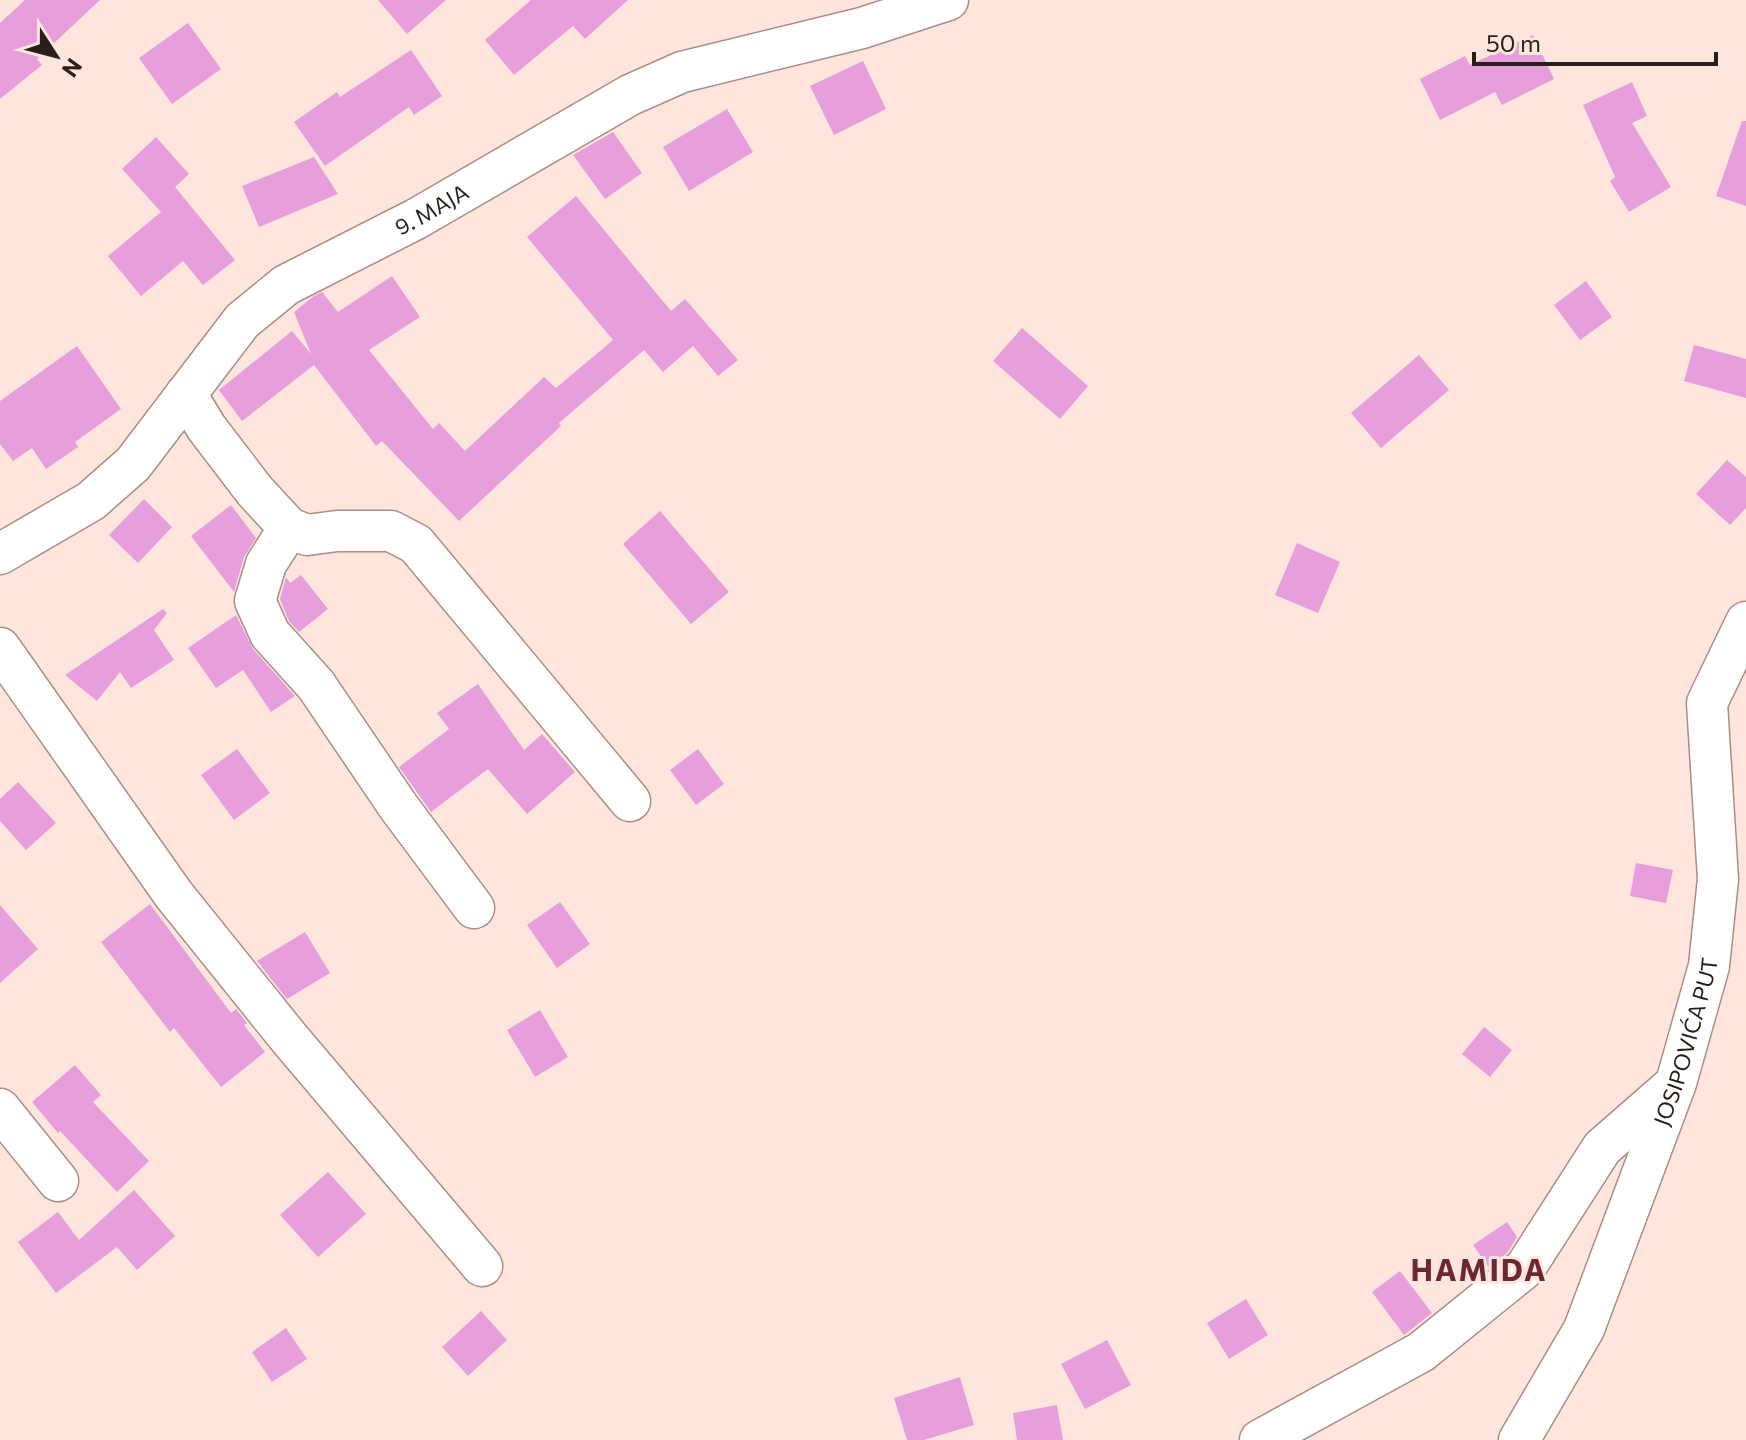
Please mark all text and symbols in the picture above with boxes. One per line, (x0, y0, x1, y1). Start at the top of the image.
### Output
north arrow (16, 16, 96, 96)
scale bar (1474, 16, 1716, 66)
text: 50 m (1486, 28, 1541, 57)
text: N (57, 53, 88, 83)
street label: 9. MAJA (390, 178, 473, 240)
street label: JOSIPOVIĆA PUT (1647, 956, 1723, 1129)
district label: HAMIDA (1410, 1250, 1548, 1287)

